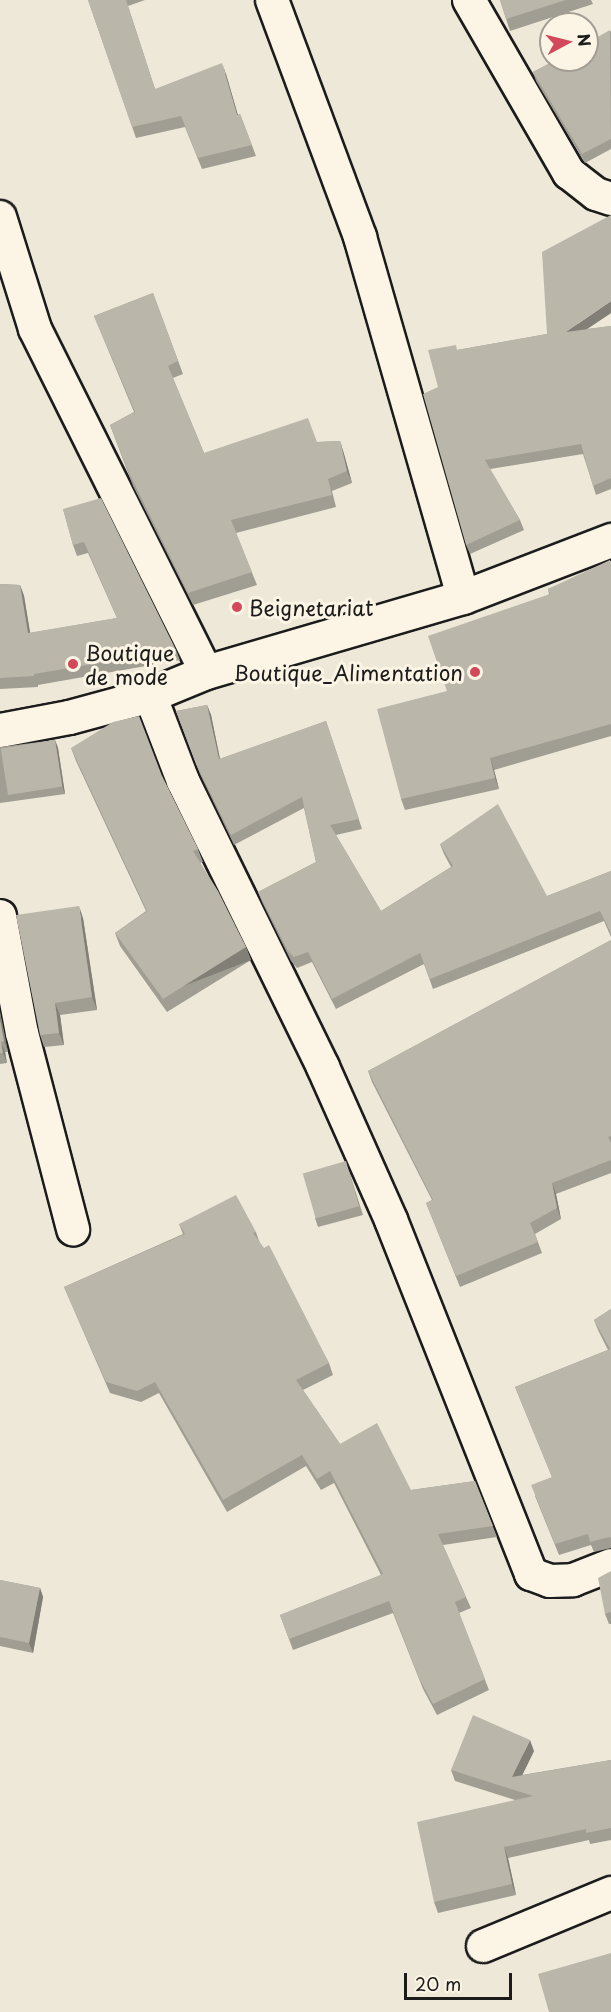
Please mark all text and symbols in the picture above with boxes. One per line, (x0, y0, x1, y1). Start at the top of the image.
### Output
north arrow (539, 12, 599, 72)
text: N (572, 32, 598, 48)
place label: Beignetariat (249, 594, 374, 620)
marker: Beignetariat (230, 600, 244, 614)
place label: Boutique de mode (85, 639, 174, 689)
marker: Boutique de mode (66, 657, 80, 671)
place label: Boutique_Alimentation (233, 659, 463, 685)
marker: Boutique_Alimentation (468, 665, 482, 679)
scale bar (407, 1961, 515, 1999)
text: 20 m (415, 1970, 461, 1997)

